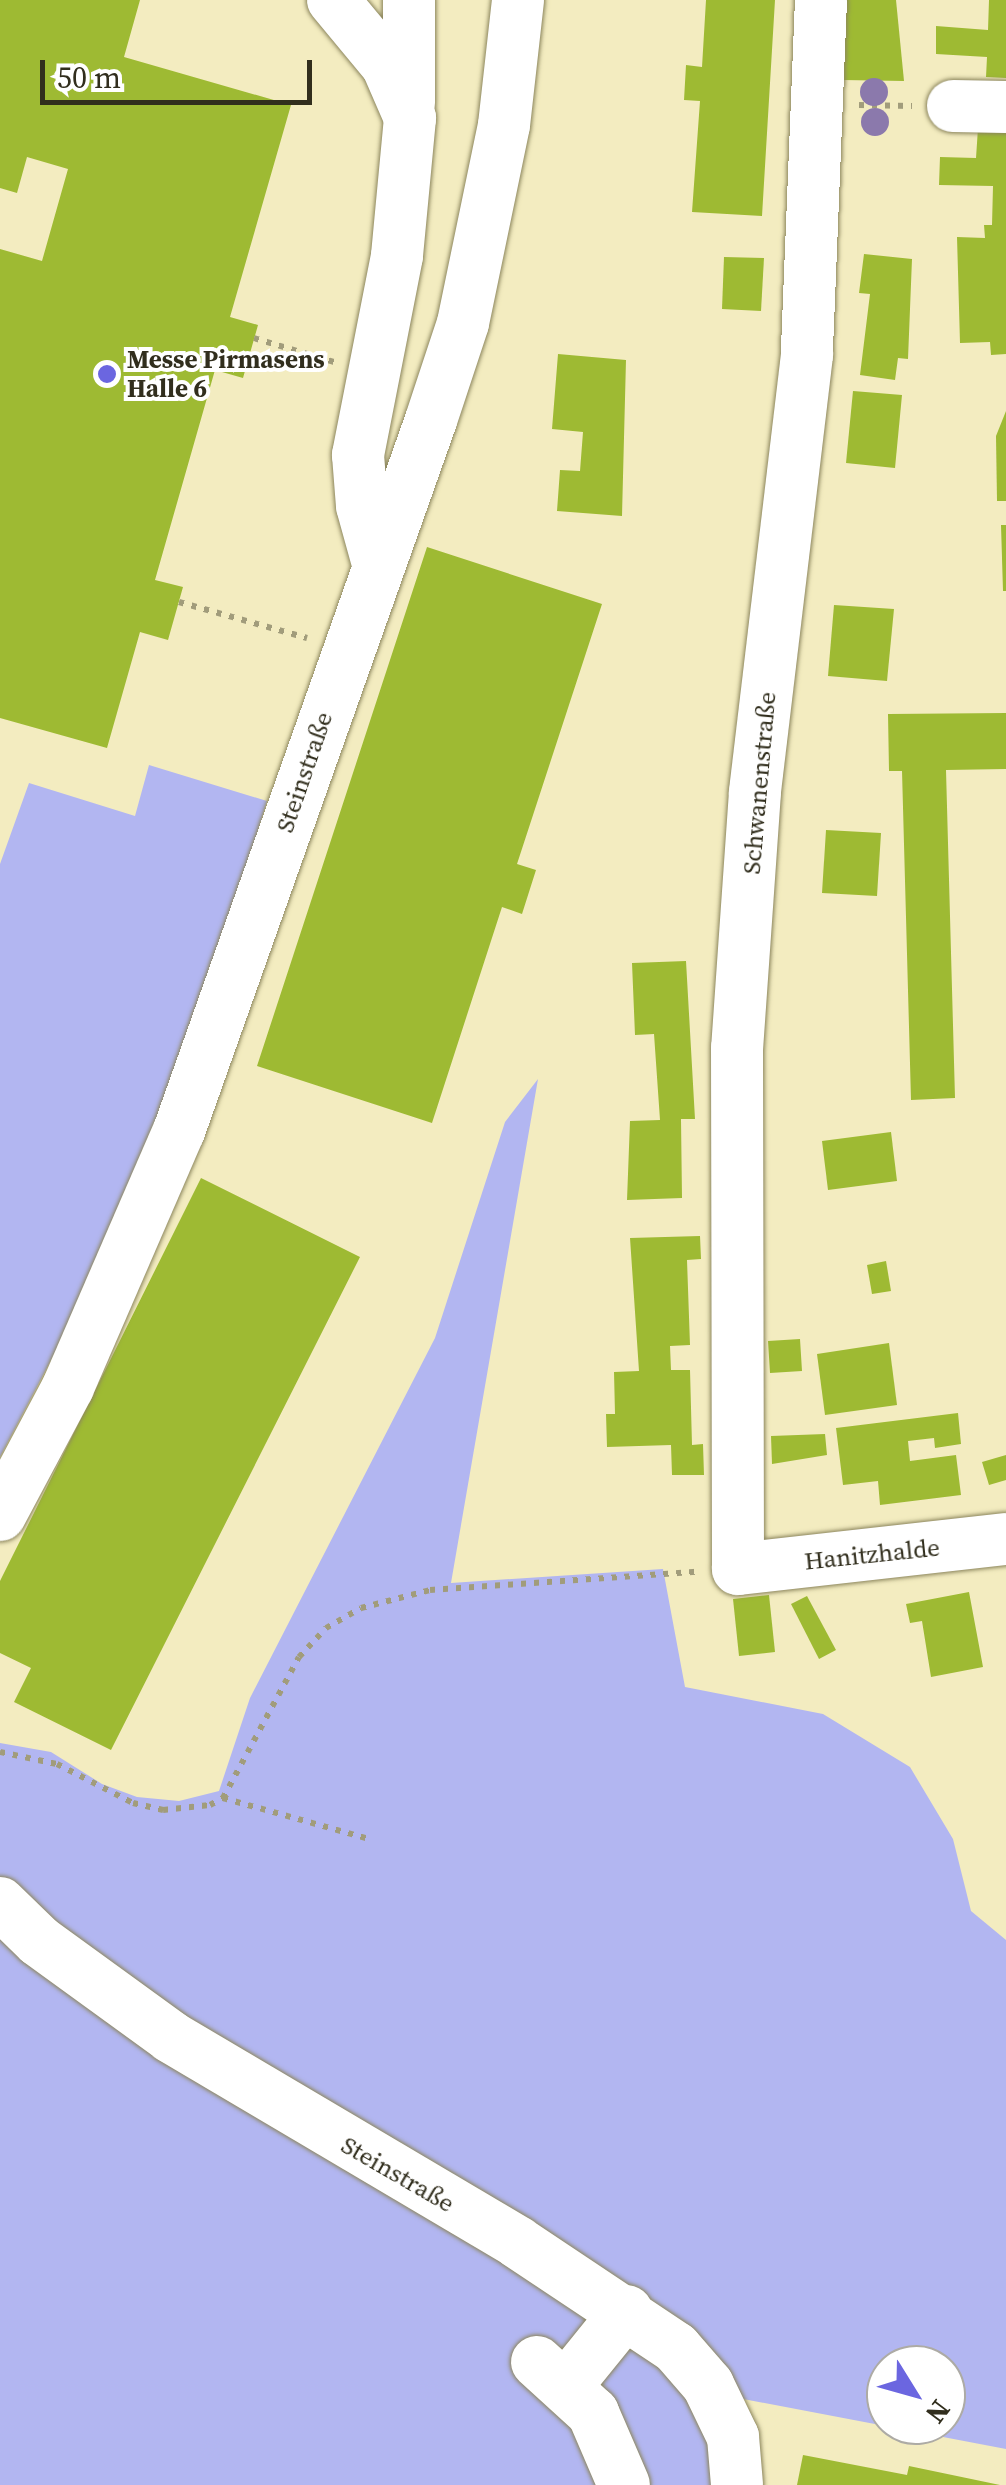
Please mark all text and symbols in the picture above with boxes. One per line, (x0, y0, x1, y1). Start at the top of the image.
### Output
scale bar (45, 40, 318, 102)
text: 50 m (57, 57, 121, 98)
place label: Messe Pirmasens Halle 6 (127, 345, 325, 404)
marker: Messe Pirmasens Halle 6 (96, 363, 118, 385)
street label: Schwanenstraße (736, 691, 782, 875)
street label: Steinstraße (269, 708, 339, 836)
street label: Hanitzhalde (803, 1532, 941, 1576)
street label: Steinstraße (336, 2130, 460, 2218)
north arrow (866, 2345, 966, 2445)
text: N (917, 2392, 960, 2431)

